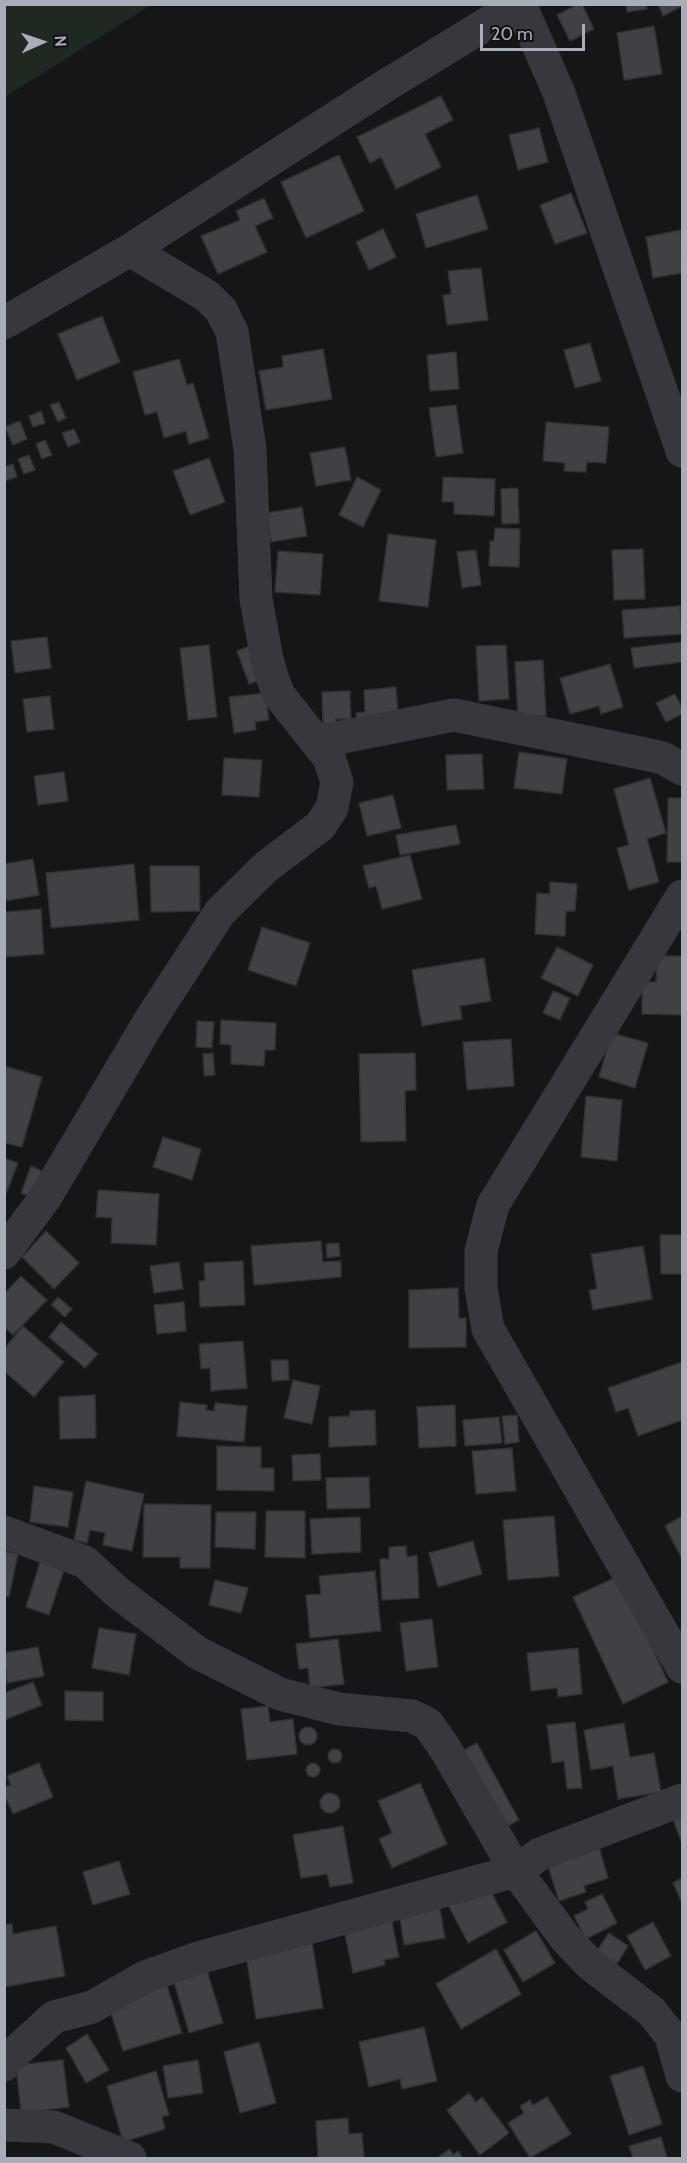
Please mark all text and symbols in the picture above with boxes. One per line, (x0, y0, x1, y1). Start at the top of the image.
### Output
north arrow (12, 12, 72, 72)
scale bar (483, 12, 588, 50)
text: 20 m (491, 23, 533, 45)
text: N (51, 35, 70, 47)

